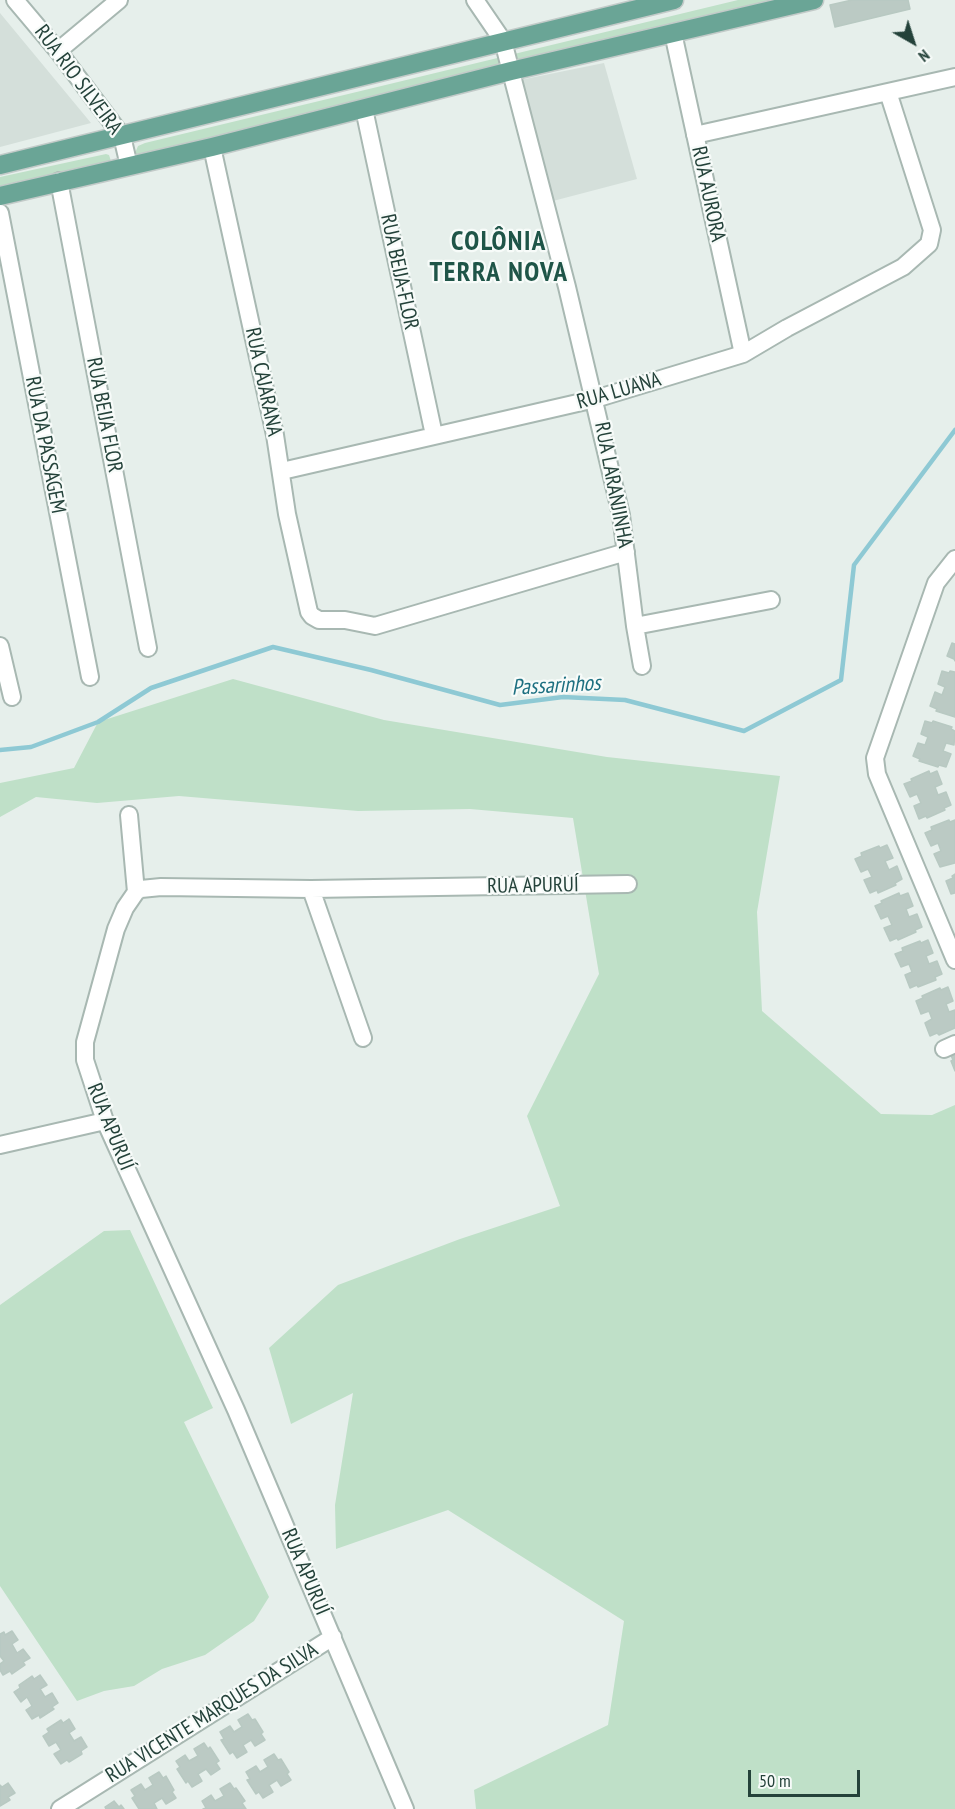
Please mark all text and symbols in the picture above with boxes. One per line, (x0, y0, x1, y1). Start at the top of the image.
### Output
north arrow (883, 12, 943, 72)
street label: RUA RIO SILVEIRA (29, 20, 127, 140)
text: N (915, 45, 934, 66)
street label: RUA AURORA (686, 144, 730, 244)
street label: RUA BEIJA-FLOR (374, 212, 424, 332)
district label: COLÔNIA TERRA NOVA (429, 226, 569, 289)
street label: RUA CAJARANA (239, 325, 287, 439)
street label: RUA BEIJA FLOR (81, 355, 127, 475)
street label: RUA LUANA (574, 367, 664, 415)
street label: RUA DA PASSAGEM (19, 374, 71, 516)
street label: RUA LARANJINHA (588, 420, 638, 550)
water label: Passarinhos (511, 670, 601, 702)
street label: RUA APURUÍ (487, 873, 579, 899)
street label: RUA APURUÍ (81, 1080, 139, 1174)
street label: RUA APURUÍ (275, 1525, 335, 1619)
street label: RUA VICENTE MARQUES DA SILVA (101, 1637, 323, 1789)
scale bar (751, 1758, 864, 1796)
text: 50 m (759, 1769, 791, 1792)

